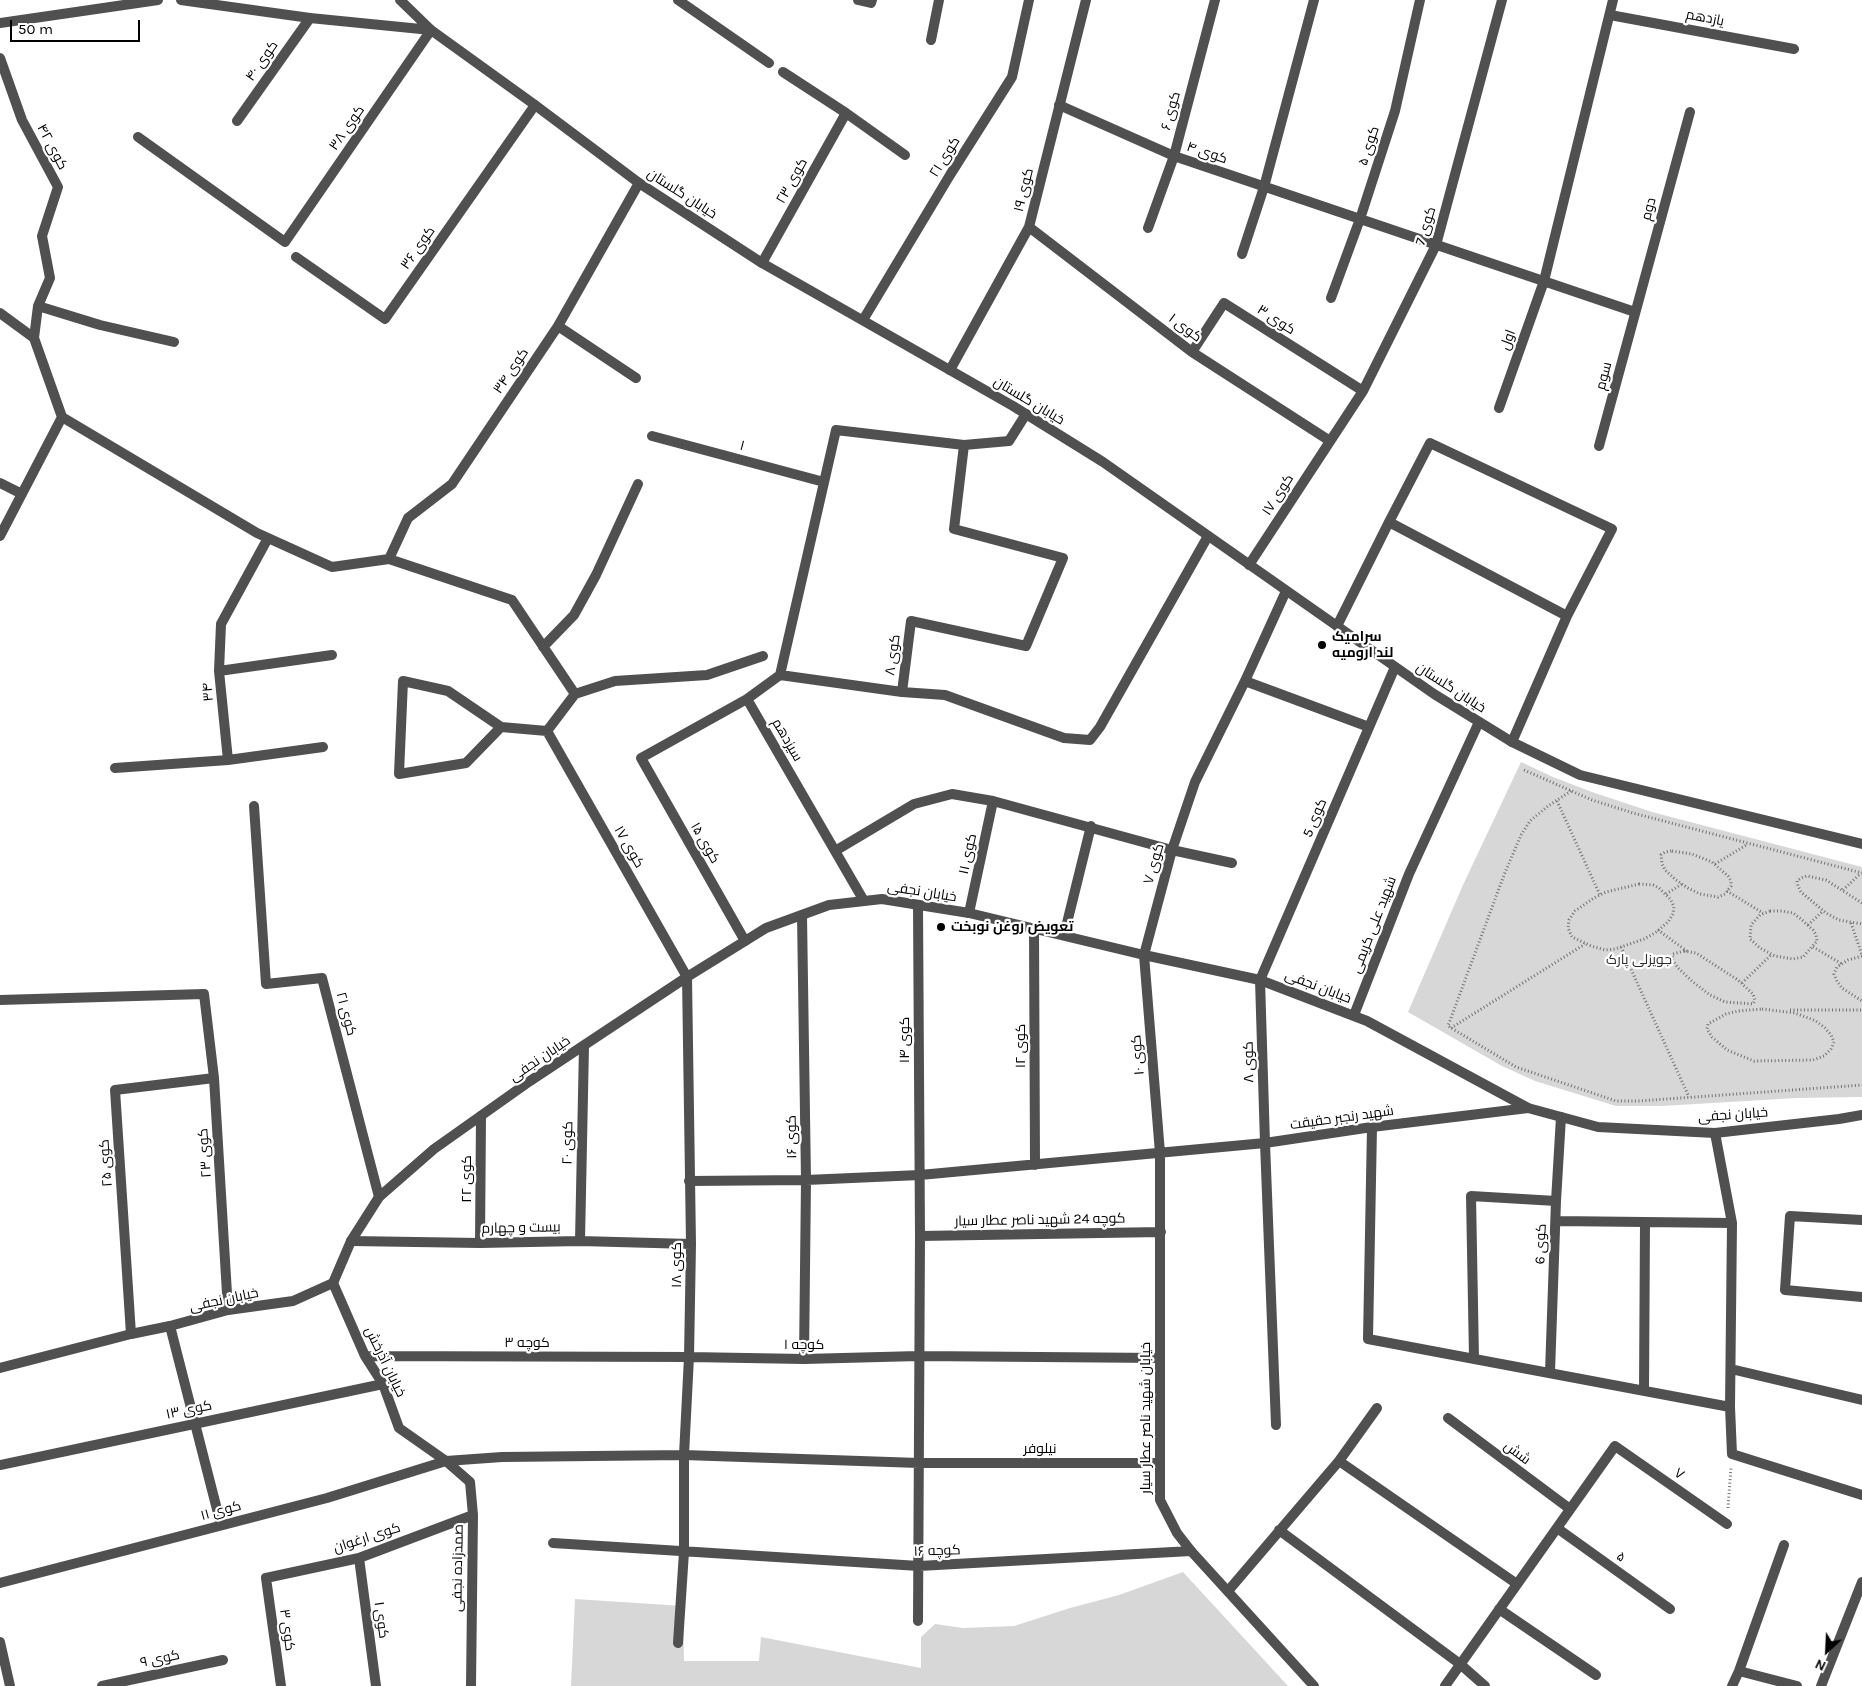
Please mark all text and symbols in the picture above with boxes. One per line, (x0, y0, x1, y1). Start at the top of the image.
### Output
street label: یازدهم (1684, 6, 1726, 30)
scale bar (12, 10, 142, 42)
text: 50 m (18, 20, 53, 38)
street label: کوی ۴۰ (242, 38, 282, 84)
street label: کوی ۶ (1158, 90, 1184, 132)
street label: کوی ۳۸ (326, 102, 368, 154)
street label: کوی ۴۲ (33, 121, 71, 173)
street label: کوی ۵ (1355, 124, 1383, 168)
street label: کوی ۲۱ (926, 134, 964, 180)
street label: کوی ۴ (1184, 138, 1230, 168)
street label: کوی ۲۳ (773, 155, 811, 207)
street label: خیابان گلستان (644, 165, 720, 223)
street label: کوی ۱۹ (1010, 166, 1038, 214)
street label: دوم (1638, 196, 1660, 222)
street label: کوی 7 (1412, 205, 1440, 247)
street label: کوی ۳۶ (397, 223, 439, 273)
street label: کوی ۳ (1254, 301, 1298, 339)
street label: کوی ۱ (1165, 310, 1205, 346)
street label: اول (1497, 327, 1519, 353)
street label: کوی ۳۴ (490, 345, 532, 397)
street label: سوم (1592, 360, 1616, 392)
street label: خیابان گلستان (990, 373, 1068, 429)
street label: ۱ (738, 437, 746, 455)
street label: کوی ۱۷ (1258, 471, 1298, 519)
place label: سرامیک لند ارومیه (1332, 629, 1393, 662)
street label: کوی ۸ (882, 633, 904, 677)
marker: سرامیک لند ارومیه (1316, 639, 1328, 651)
street label: خیابان گلستان (1413, 659, 1489, 717)
street label: ۳۴ (199, 682, 217, 702)
street label: سیزدهم (768, 715, 806, 765)
street label: کوی 5 (1299, 796, 1331, 840)
street label: کوی ۱۵ (687, 819, 723, 867)
street label: کوی ۱۷ (610, 823, 648, 871)
street label: کوی ۱۱ (955, 832, 981, 876)
street label: کوی ۷ (1140, 842, 1168, 886)
street label: شهید علی کریمی (1348, 874, 1400, 976)
street label: خیابان نجفی (886, 878, 958, 906)
place label: تعویض روغن نوبخت (951, 919, 1073, 935)
marker: تعویض روغن نوبخت (935, 921, 947, 933)
park label: جویزلی پارک (1606, 952, 1672, 968)
street label: خیابان نجفی (1282, 967, 1354, 1007)
street label: کوی ۲۱ (332, 990, 360, 1038)
street label: کوی ۱۴ (897, 1017, 913, 1063)
street label: کوی ۱۲ (1013, 1024, 1029, 1068)
street label: خیابان نجفی (506, 1032, 574, 1086)
street label: کوی ۱۰ (1128, 1034, 1148, 1076)
street label: کوی ۸ (1240, 1041, 1258, 1083)
street label: شهید رنجبر حقیقت (1289, 1102, 1395, 1134)
street label: خیابان نجفی (1697, 1104, 1769, 1126)
street label: کوی ۱۶ (783, 1115, 801, 1159)
street label: کوی ۲۰ (559, 1121, 577, 1165)
street label: کوی ۲۳ (195, 1128, 215, 1178)
street label: کوی ۲۵ (96, 1139, 116, 1187)
street label: کوی ۲۲ (459, 1155, 475, 1203)
street label: کوچه 24 شهید ناصر عطار سیار (954, 1210, 1126, 1230)
street label: بیست و چهارم (481, 1219, 561, 1237)
street label: کوی 6 (1532, 1223, 1550, 1265)
street label: کوی ۱۸ (669, 1242, 685, 1288)
street label: خیابان نجفی (188, 1285, 260, 1315)
street label: خیابان آذرخش (361, 1324, 409, 1400)
street label: کوچه ۳ (504, 1335, 550, 1351)
street label: کوچه ۱ (784, 1337, 824, 1353)
street label: خیابان شهید ناصر عطار سیار (1138, 1342, 1154, 1494)
street label: کوی ۱۳ (165, 1397, 213, 1423)
street label: شش (1500, 1438, 1534, 1468)
street label: نیلوفر (1024, 1441, 1056, 1457)
street label: ۷ (1671, 1465, 1687, 1483)
street label: کوی ۱۱ (199, 1498, 243, 1524)
street label: کوی ارغوان (331, 1519, 403, 1557)
street label: صمدزاده نجفی (449, 1524, 467, 1612)
street label: کوچه ۱۶ (913, 1542, 961, 1560)
street label: ۵ (1613, 1548, 1629, 1566)
street label: کوی ۱ (370, 1600, 392, 1640)
street label: کوی ۳ (276, 1608, 298, 1652)
north arrow (1802, 1626, 1852, 1676)
street label: کوی ۹ (139, 1647, 181, 1671)
text: N (1812, 1655, 1829, 1675)

